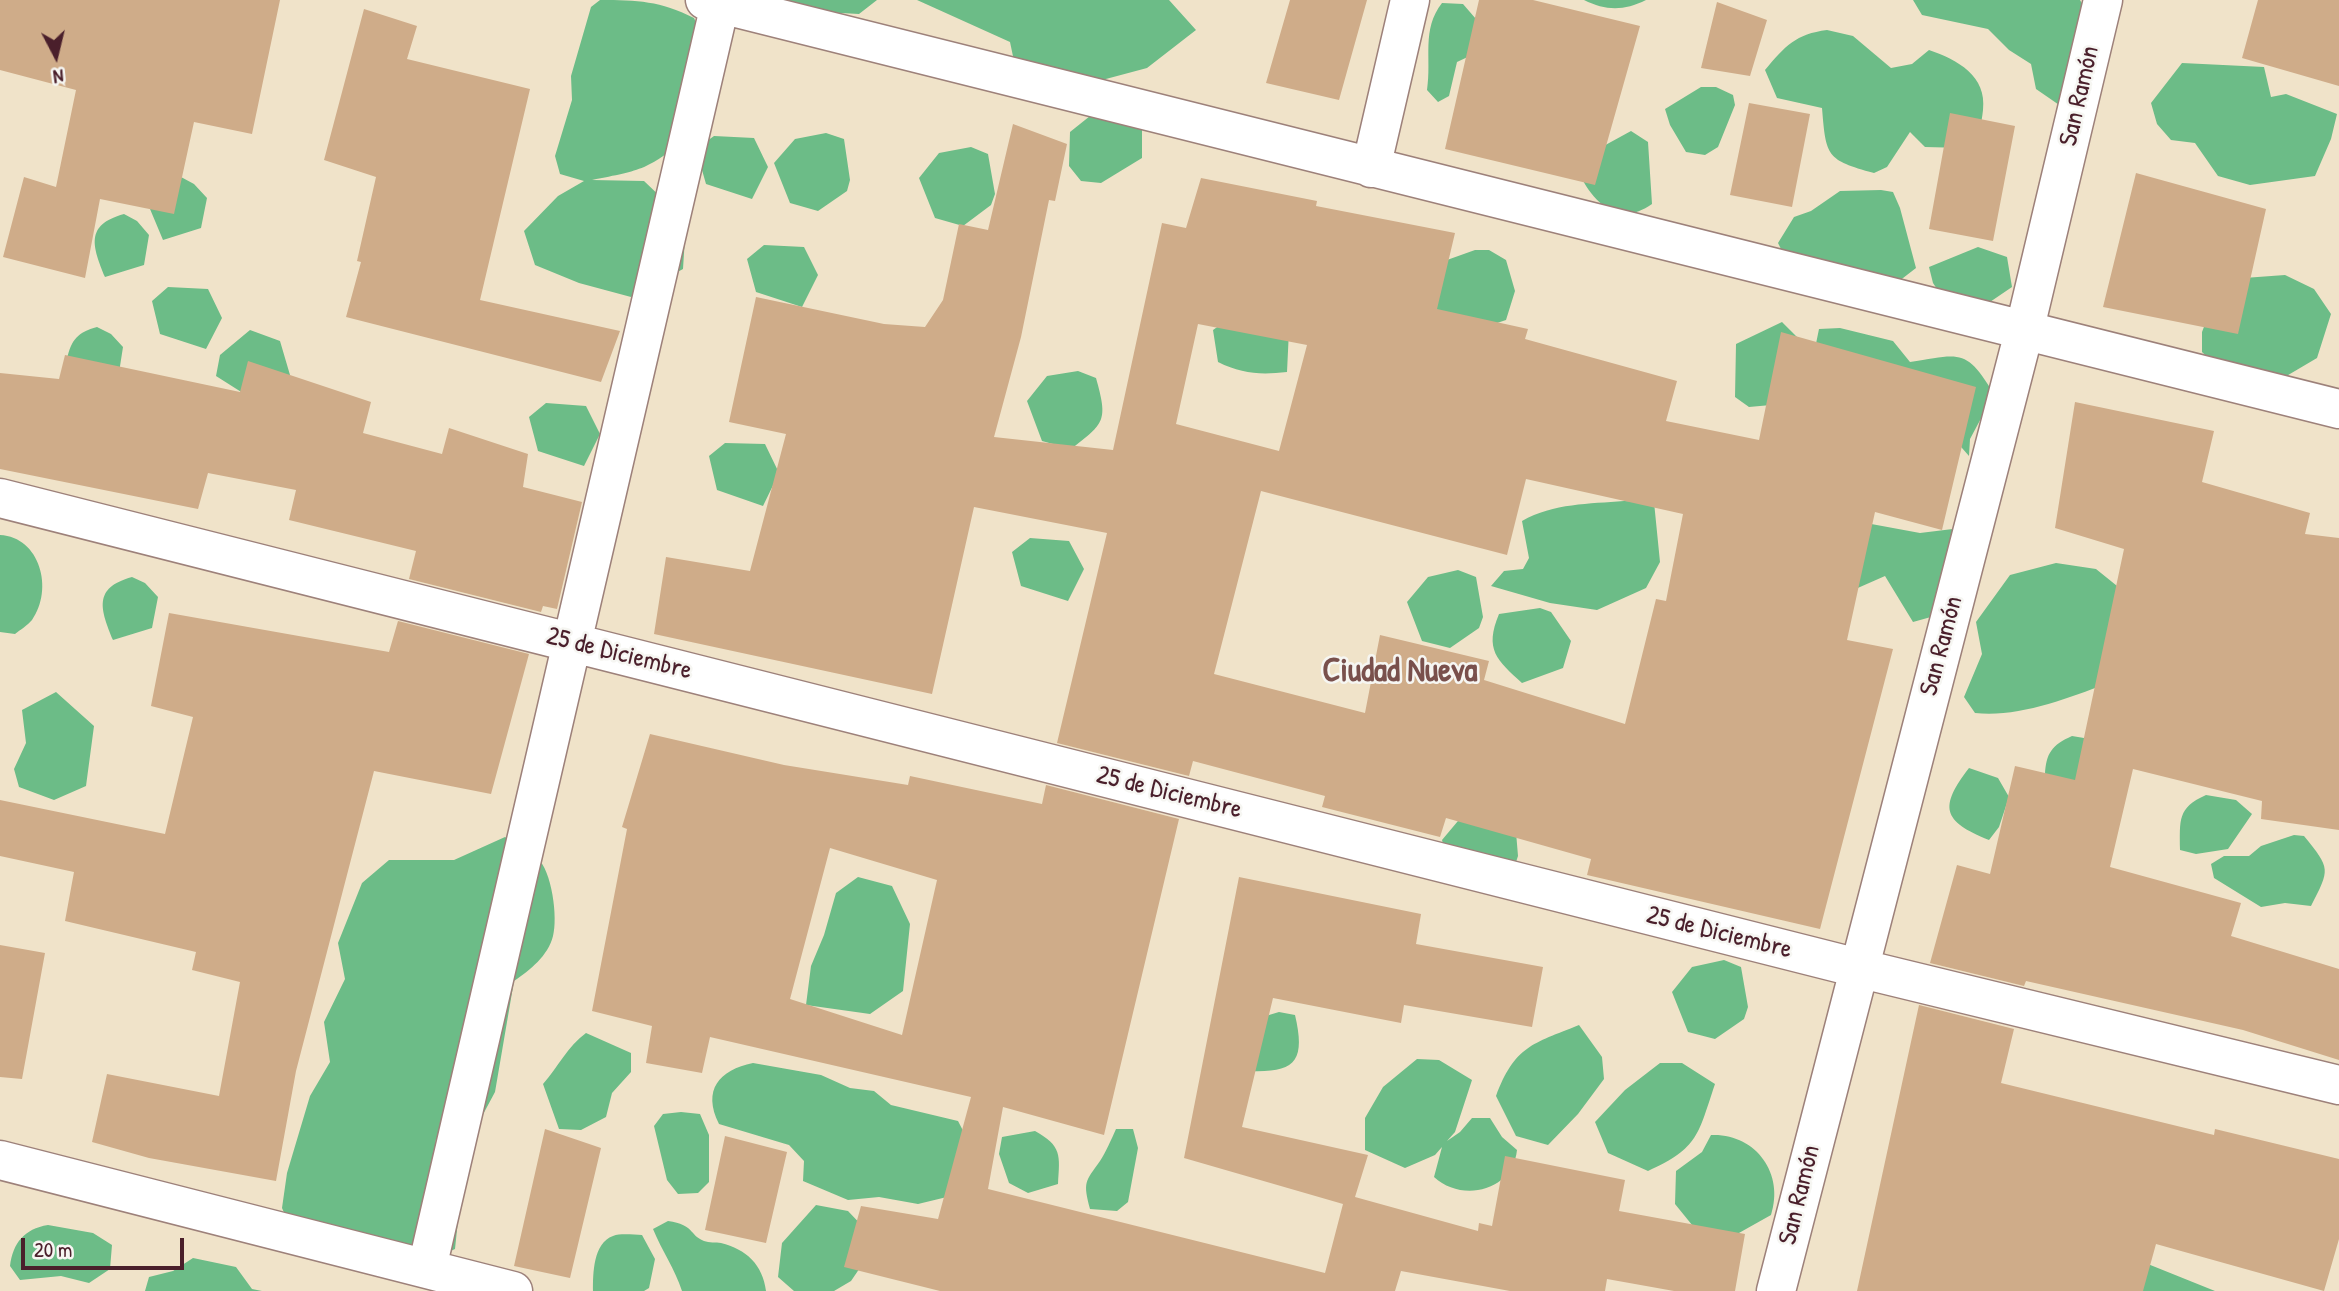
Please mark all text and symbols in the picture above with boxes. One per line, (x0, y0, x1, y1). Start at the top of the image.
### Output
north arrow (21, 21, 91, 91)
street label: San Ramón (2053, 43, 2107, 149)
text: N (52, 63, 65, 90)
street label: San Ramón (1914, 593, 1970, 699)
street label: 25 de Diciembre (543, 621, 695, 687)
district label: Ciudad Nueva (1323, 652, 1477, 692)
street label: 25 de Diciembre (1093, 760, 1245, 826)
street label: 25 de Diciembre (1643, 900, 1795, 966)
street label: San Ramón (1773, 1142, 1827, 1248)
scale bar (24, 1224, 187, 1268)
text: 20 m (34, 1235, 72, 1264)

